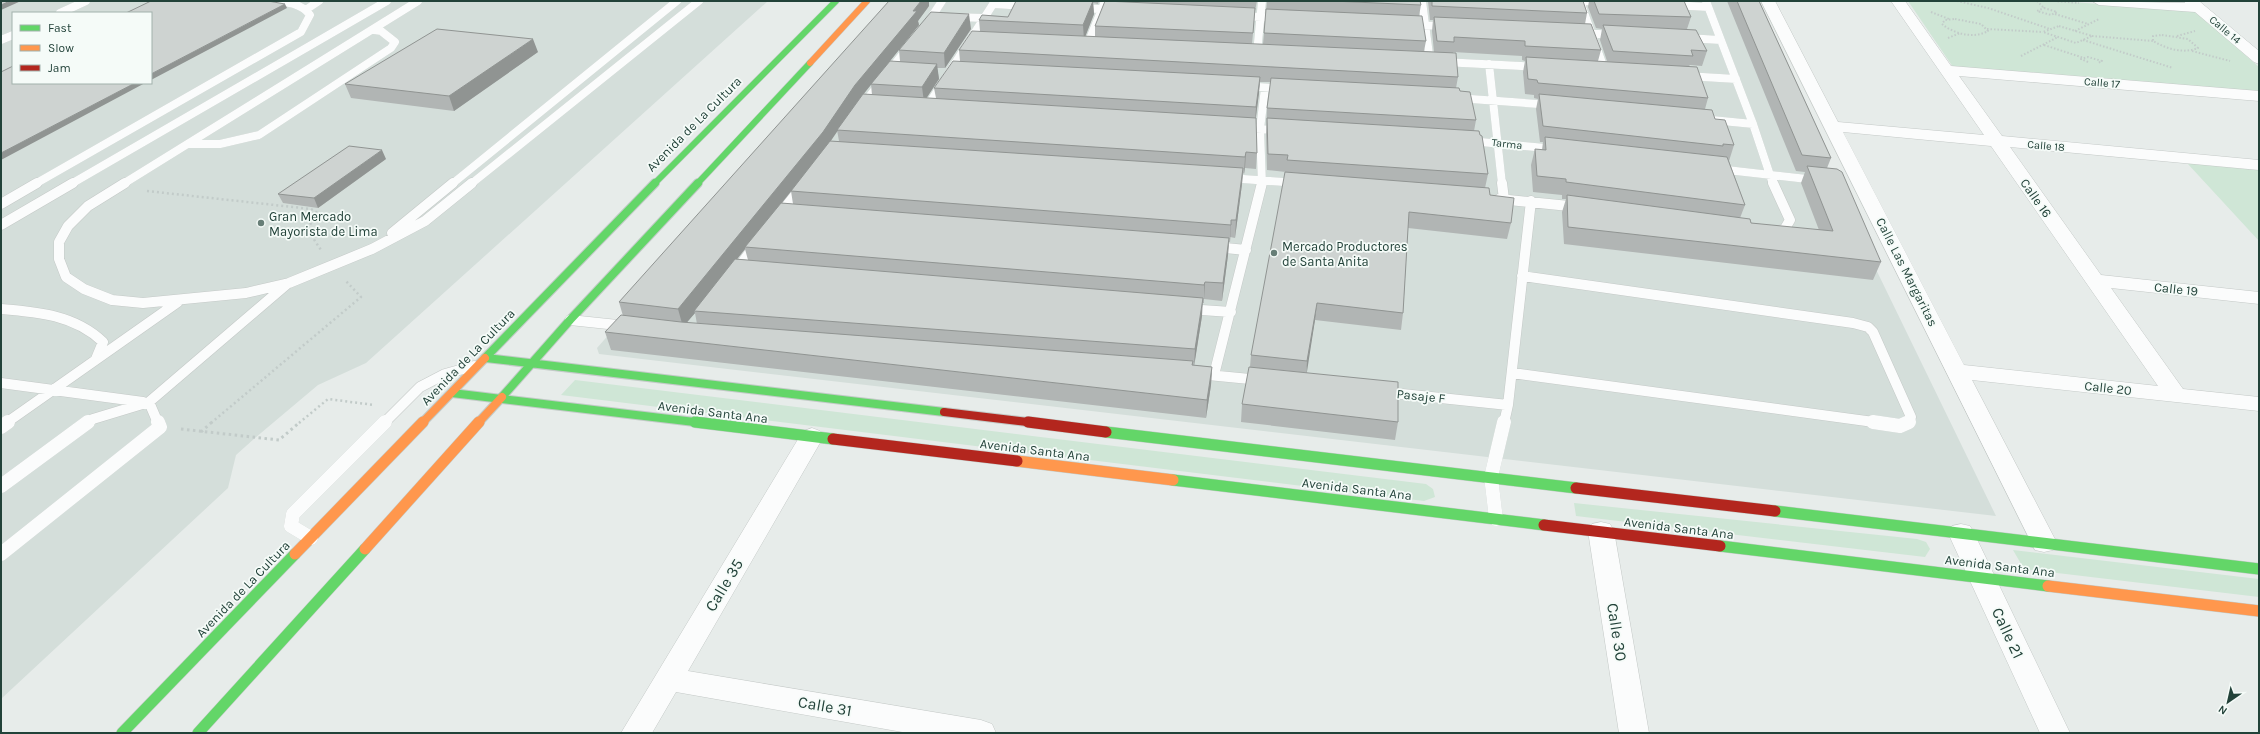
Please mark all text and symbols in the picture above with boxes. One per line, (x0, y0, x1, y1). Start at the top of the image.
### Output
legend (12, 12, 152, 84)
street label: Calle 14 (2207, 13, 2243, 47)
text: Fast (48, 21, 72, 35)
text: Slow (48, 41, 74, 55)
text: Jam (48, 61, 71, 75)
street label: Avenida de La Cultura (643, 73, 745, 175)
street label: Calle 17 (2083, 75, 2121, 91)
street label: Tarma (1491, 136, 1523, 152)
street label: Calle 18 (2027, 138, 2066, 154)
street label: Calle 16 (2017, 176, 2055, 220)
place label: Gran Mercado Mayorista de Lima (269, 209, 378, 239)
street label: Calle Las Margaritas (1873, 215, 1941, 329)
marker: Gran Mercado Mayorista de Lima (256, 218, 266, 228)
place label: Mercado Productores de Santa Anita (1282, 239, 1408, 269)
marker: Mercado Productores de Santa Anita (1269, 248, 1279, 258)
street label: Calle 19 (2153, 279, 2199, 299)
street label: Avenida de La Cultura (418, 306, 518, 408)
street label: Calle 20 (2084, 378, 2133, 398)
street label: Pasaje F (1396, 386, 1446, 406)
street label: Avenida Santa Ana (657, 398, 769, 426)
street label: Avenida Santa Ana (979, 436, 1091, 464)
street label: Avenida Santa Ana (1301, 475, 1413, 503)
street label: Avenida Santa Ana (1623, 514, 1735, 542)
street label: Avenida de La Cultura (193, 538, 293, 640)
street label: Avenida Santa Ana (1944, 552, 2056, 580)
street label: Calle 35 (701, 555, 747, 615)
street label: Calle 30 (1603, 602, 1631, 662)
street label: Calle 21 (1988, 604, 2028, 662)
north arrow (2208, 682, 2248, 722)
street label: Calle 31 (797, 692, 853, 720)
text: N (2216, 702, 2230, 717)

